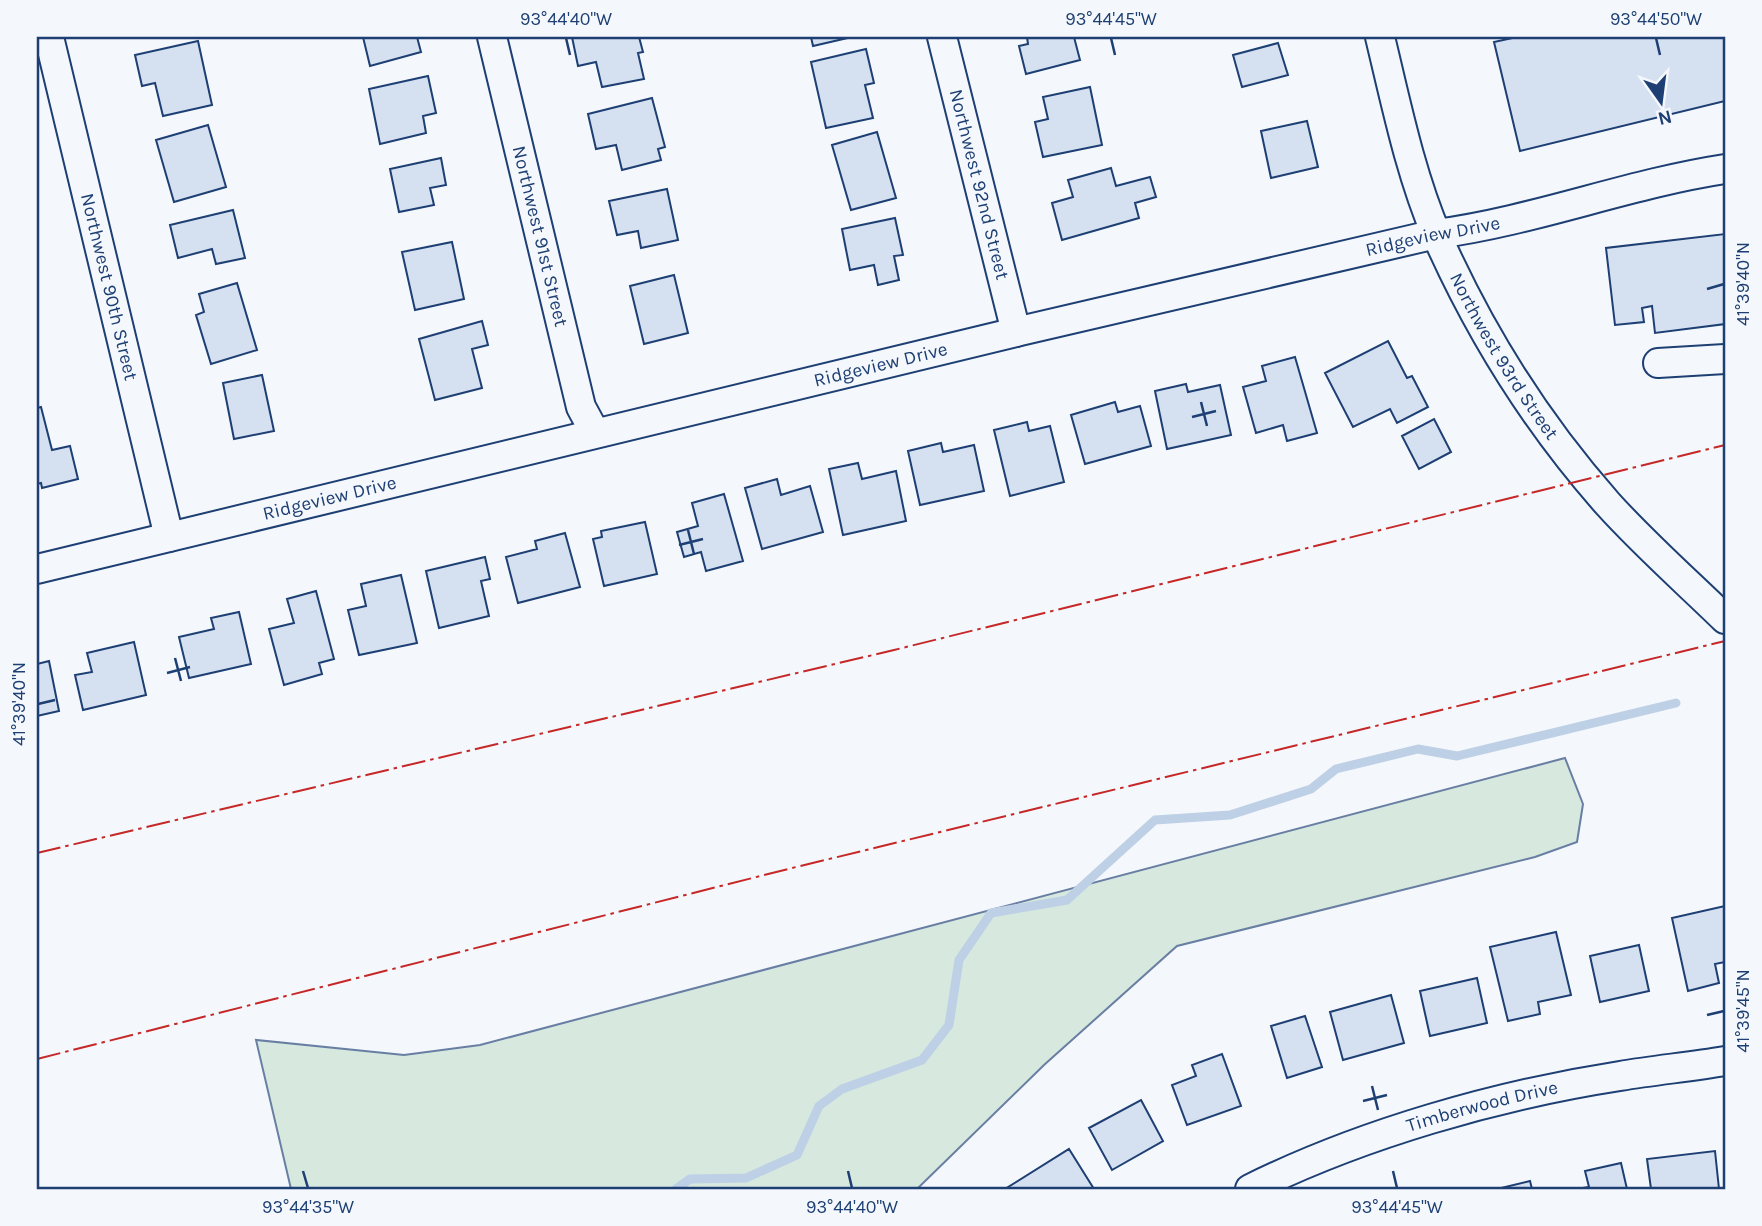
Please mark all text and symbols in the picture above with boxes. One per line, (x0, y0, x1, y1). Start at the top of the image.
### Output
text: 93°44'40"W (520, 8, 612, 30)
text: 93°44'45"W (1065, 8, 1157, 30)
text: 93°44'50"W (1610, 8, 1702, 30)
north arrow (1626, 66, 1696, 136)
street label: Northwest 92nd Street (945, 87, 1013, 282)
text: N (1656, 105, 1674, 130)
street label: Northwest 91st Street (508, 144, 572, 329)
street label: Northwest 90th Street (76, 191, 142, 383)
street label: Ridgeview Drive (1363, 212, 1502, 261)
text: 41°39'40"N (1732, 242, 1754, 326)
street label: Northwest 93rd Street (1445, 269, 1563, 444)
street label: Ridgeview Drive (812, 338, 950, 392)
street label: Ridgeview Drive (260, 471, 399, 525)
text: 41°39'40"N (8, 662, 30, 746)
text: 41°39'45"N (1732, 969, 1754, 1053)
street label: Timberwood Drive (1404, 1076, 1560, 1137)
text: 93°44'35"W (262, 1196, 354, 1218)
text: 93°44'40"W (806, 1196, 898, 1218)
text: 93°44'45"W (1351, 1196, 1443, 1218)

